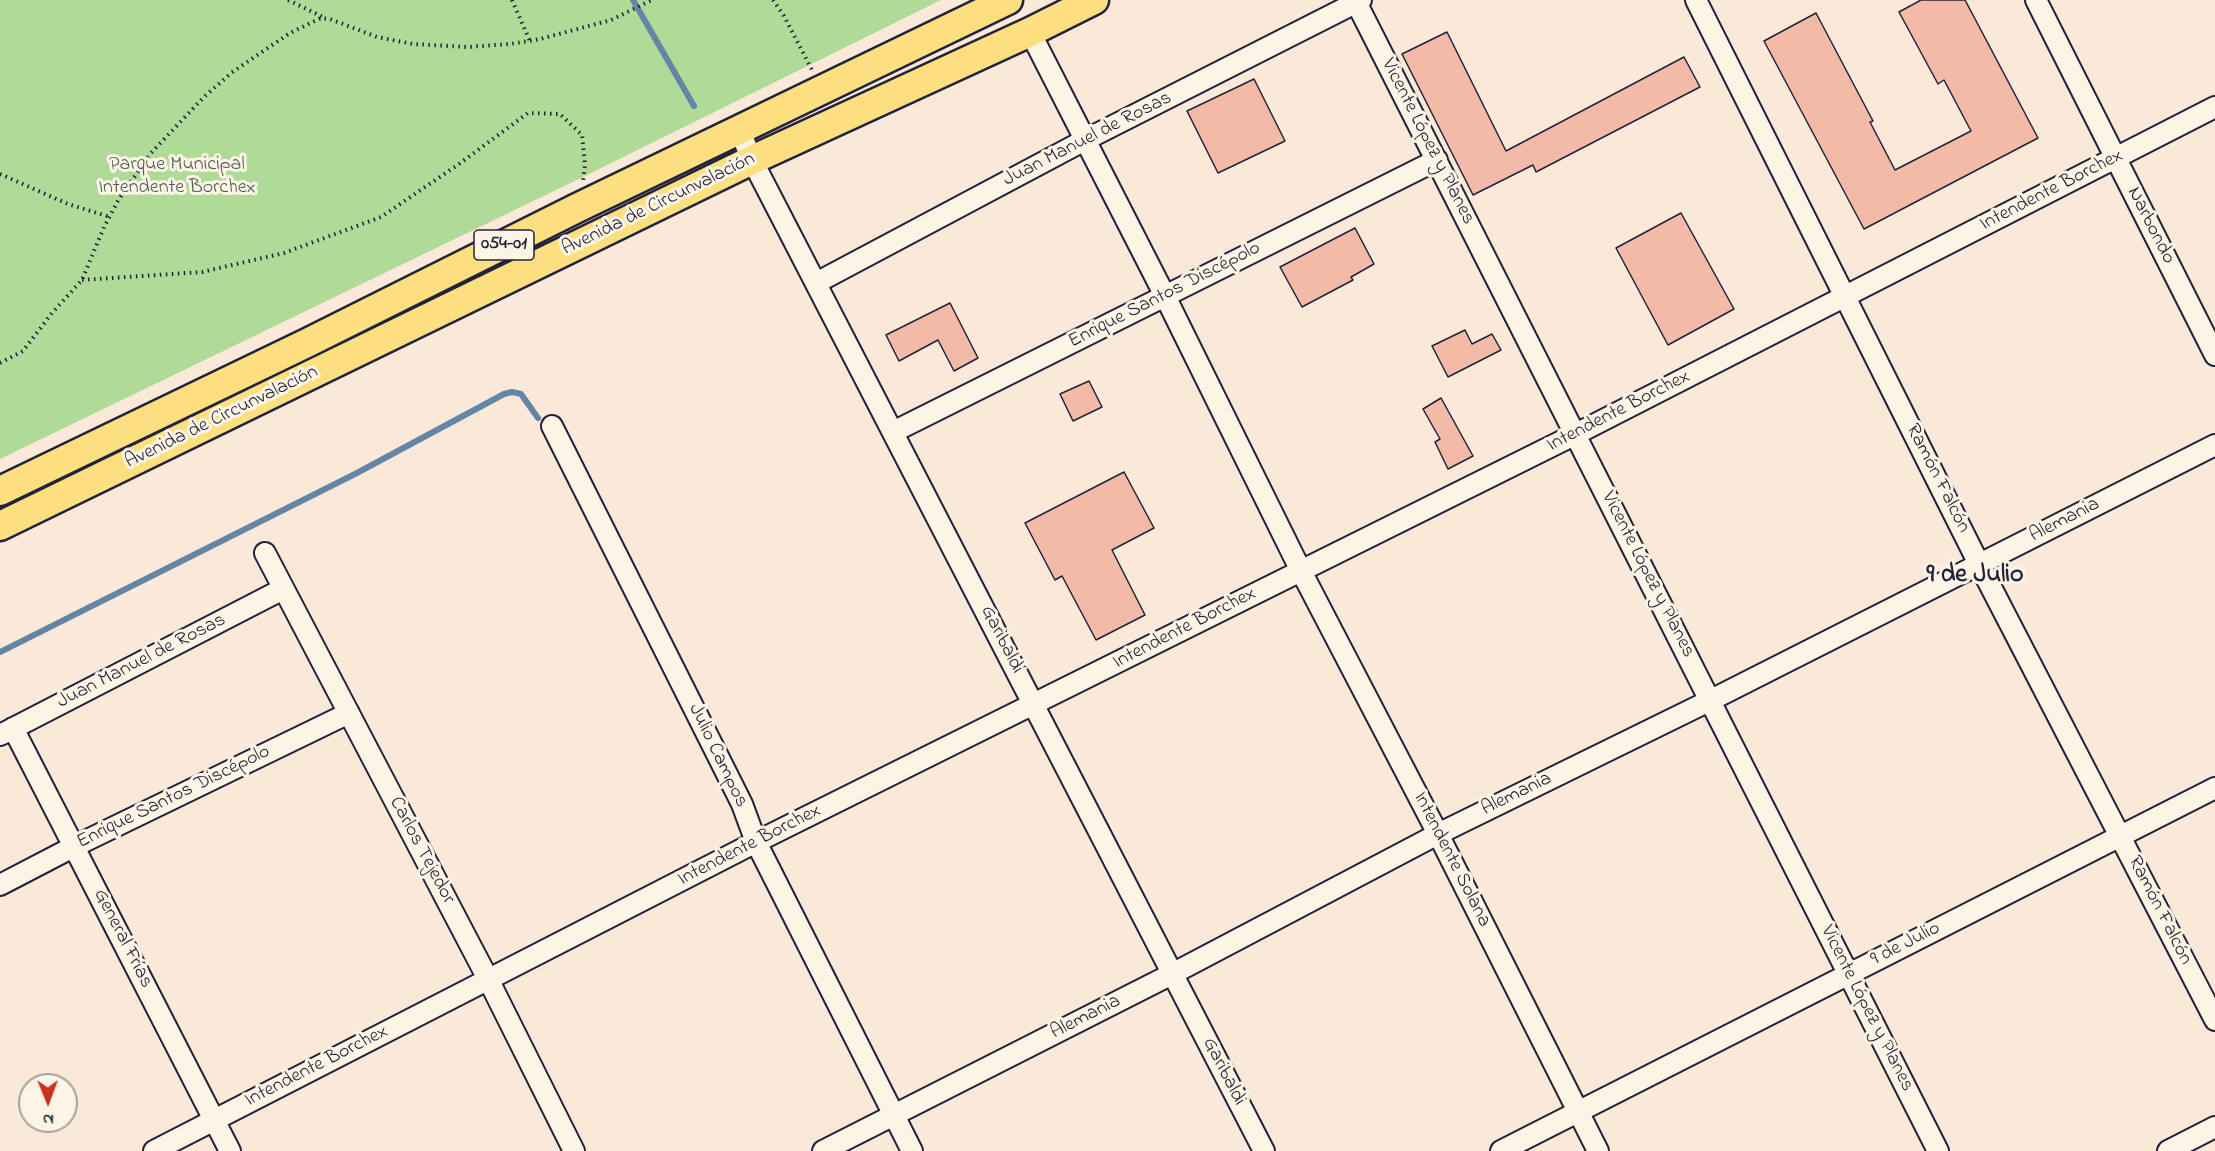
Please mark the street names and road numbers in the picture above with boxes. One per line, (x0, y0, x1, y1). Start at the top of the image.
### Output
street label: Vicente López y Planes (1375, 55, 1479, 229)
street label: Juan Manuel de Rosas (1000, 87, 1176, 193)
street label: Intendente Borchex (1977, 145, 2127, 237)
street label: Avenida de Circunvalación (559, 148, 759, 262)
street label: Narbondo (2120, 184, 2180, 268)
road number: 054-01 (474, 230, 534, 260)
street label: Enrique Santos Discépolo (1065, 237, 1265, 355)
street label: Avenida de Circunvalación (122, 361, 322, 475)
street label: Intendente Borchex (1544, 366, 1694, 458)
street label: Ramón Falcón (1899, 421, 1975, 537)
street label: Vicente López y Planes (1595, 488, 1699, 662)
street label: Alemania (2026, 493, 2104, 549)
street label: Intendente Borchex (1110, 583, 1260, 675)
street label: Garibaldi (974, 602, 1028, 678)
street label: Juan Manuel de Rosas (54, 609, 230, 715)
street label: Julio Campos (682, 700, 752, 812)
street label: Enrique Santos Discépolo (73, 741, 275, 855)
street label: Alemania (1478, 768, 1556, 822)
street label: Intendente Solana (1407, 788, 1495, 932)
street label: Carlos Tejedor (383, 793, 459, 909)
street label: Intendente Borchex (675, 800, 825, 892)
street label: Ramón Falcón (2121, 853, 2197, 969)
street label: General Frías (87, 886, 157, 992)
street label: 9 de Julio (1867, 917, 1945, 973)
street label: Vicente López y Planes (1814, 922, 1918, 1096)
street label: Alemania (1047, 990, 1125, 1046)
street label: Intendente Borchex (242, 1021, 392, 1113)
street label: Garibaldi (1196, 1034, 1250, 1110)

